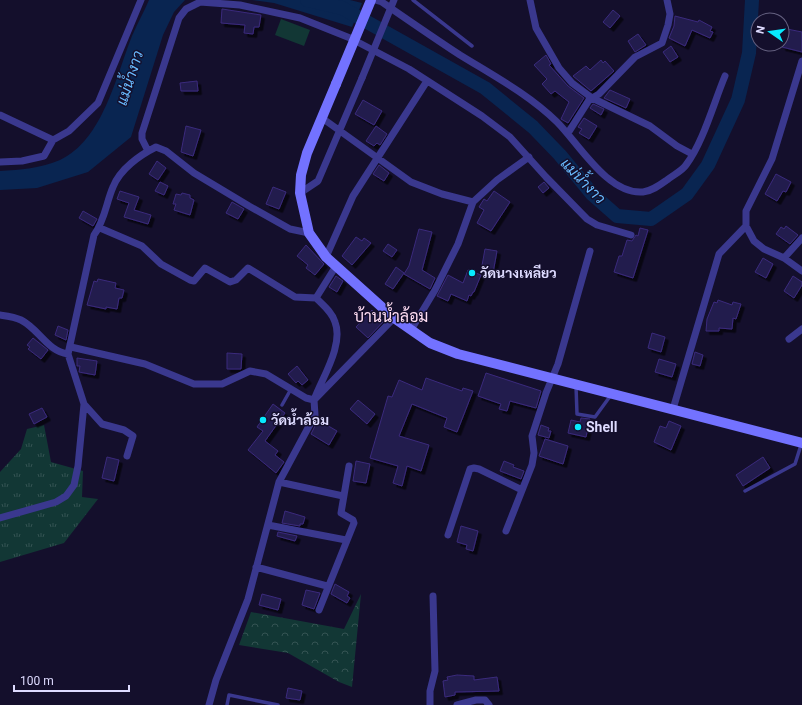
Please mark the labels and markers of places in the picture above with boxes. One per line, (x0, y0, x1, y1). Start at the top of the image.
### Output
place label: วัดนางเหลียว (480, 264, 557, 281)
marker: วัดนางเหลียว (467, 268, 477, 278)
place label: วัดน้ำล้อม (271, 408, 329, 428)
marker: วัดน้ำล้อม (258, 415, 268, 425)
place label: Shell (586, 419, 617, 435)
marker: Shell (573, 422, 583, 432)

